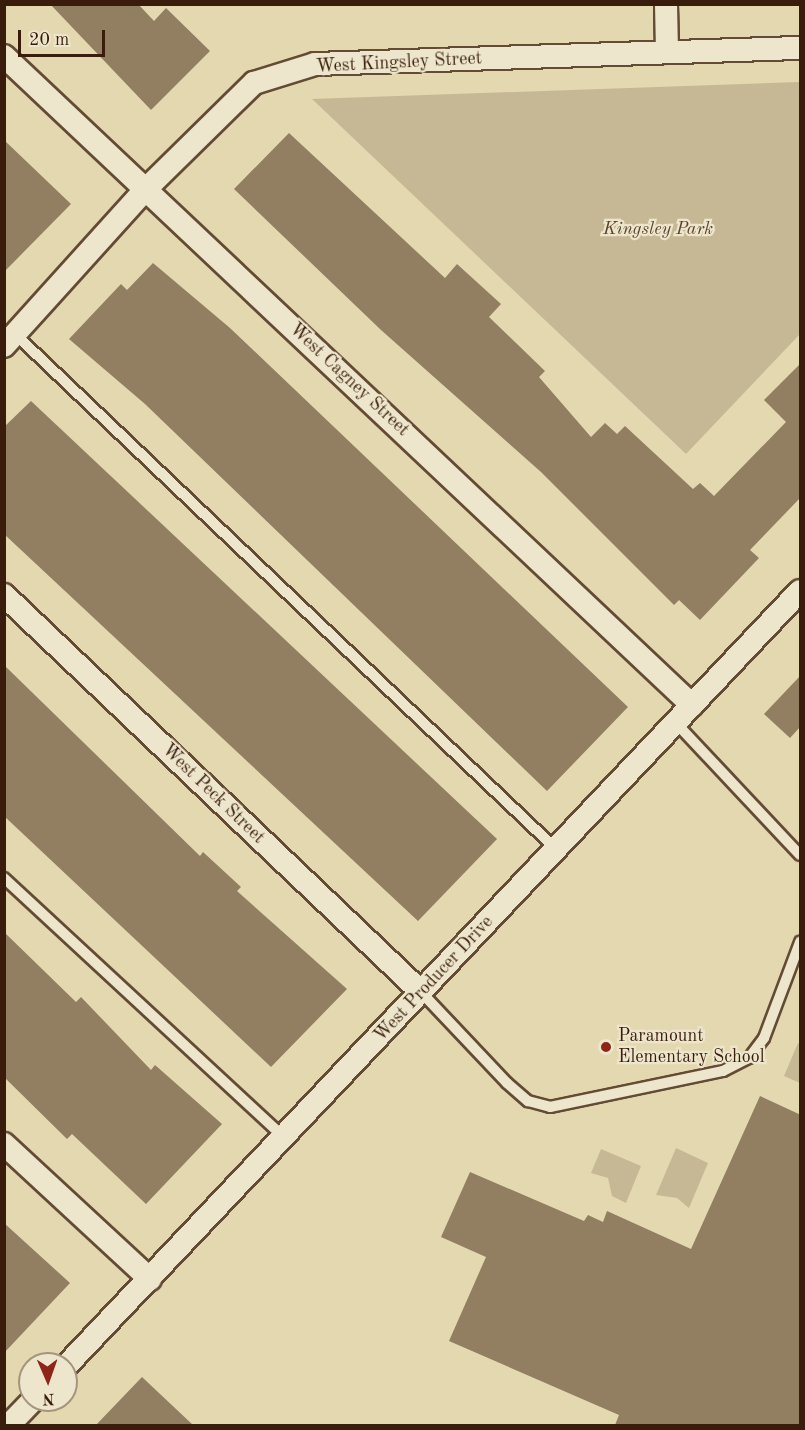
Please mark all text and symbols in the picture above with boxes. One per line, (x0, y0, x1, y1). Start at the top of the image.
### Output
scale bar (21, 18, 108, 56)
text: 20 m (29, 31, 69, 49)
street label: West Kingsley Street (316, 48, 482, 78)
park label: Kingsley Park (603, 218, 713, 240)
street label: West Cagney Street (285, 319, 413, 441)
street label: West Peck Street (157, 740, 269, 848)
street label: West Producer Drive (370, 912, 498, 1046)
place label: Paramount Elementary School (618, 1026, 765, 1068)
marker: Paramount Elementary School (599, 1040, 613, 1054)
north arrow (18, 1352, 78, 1412)
text: N (42, 1390, 55, 1406)

